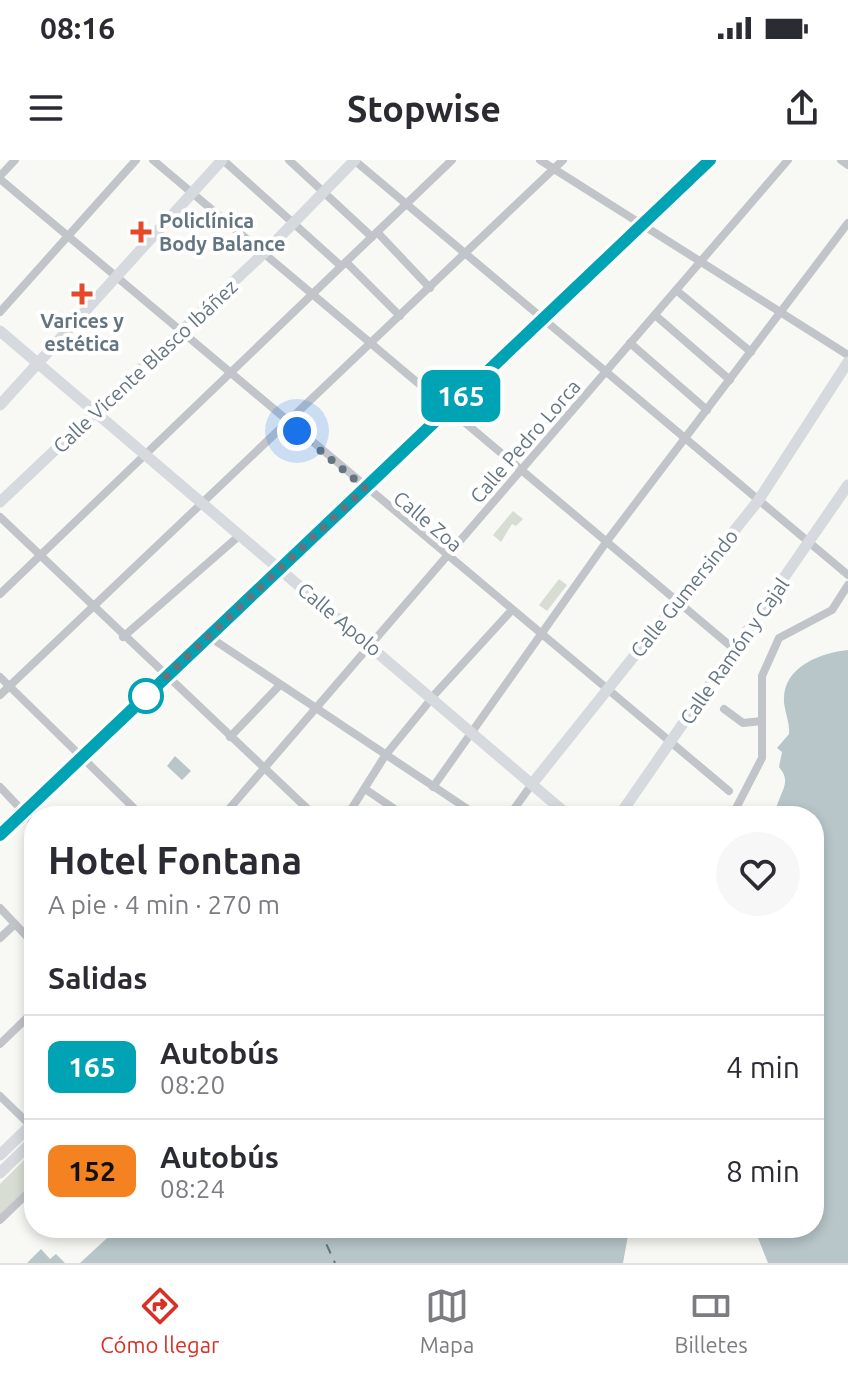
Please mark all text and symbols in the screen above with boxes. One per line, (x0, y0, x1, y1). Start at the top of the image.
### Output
text: 08:16 (40, 11, 115, 45)
icon: menu (24, 86, 68, 130)
icon: share (780, 86, 824, 130)
text: Stopwise (347, 88, 501, 129)
place label: Policlínica Body Balance (159, 209, 286, 255)
marker: Policlínica Body Balance (130, 221, 152, 243)
street label: Calle Vicente Blasco Ibáñez (48, 275, 242, 457)
marker: Varices y estética (71, 283, 93, 305)
place label: Varices y estética (40, 309, 124, 355)
line badge: 165 (415, 370, 507, 422)
street label: Calle Pedro Lorca (465, 375, 585, 507)
text: 165 (437, 380, 485, 411)
your location (277, 411, 317, 451)
street label: Calle Zoa (389, 486, 467, 556)
street label: Calle Gumersindo (625, 525, 743, 661)
street label: Calle Ramón y Cajal (675, 573, 793, 729)
street label: Calle Apolo (294, 577, 386, 661)
unlabelled marker (129, 679, 163, 713)
button: heart (716, 832, 800, 916)
text: Hotel Fontana (48, 839, 302, 881)
text: A pie · 4 min · 270 m (48, 890, 280, 919)
text: Salidas (48, 961, 147, 995)
text: Autobús (160, 1036, 279, 1070)
text: 4 min (726, 1050, 800, 1084)
text: 165 (68, 1051, 116, 1082)
text: 08:20 (160, 1070, 225, 1099)
text: Autobús (160, 1140, 279, 1174)
text: 8 min (726, 1154, 800, 1188)
text: 152 (68, 1155, 116, 1186)
text: 08:24 (160, 1174, 225, 1203)
tab: Cómo llegar (100, 1284, 219, 1357)
tab: Mapa (420, 1284, 474, 1357)
tab: Billetes (675, 1284, 748, 1357)

